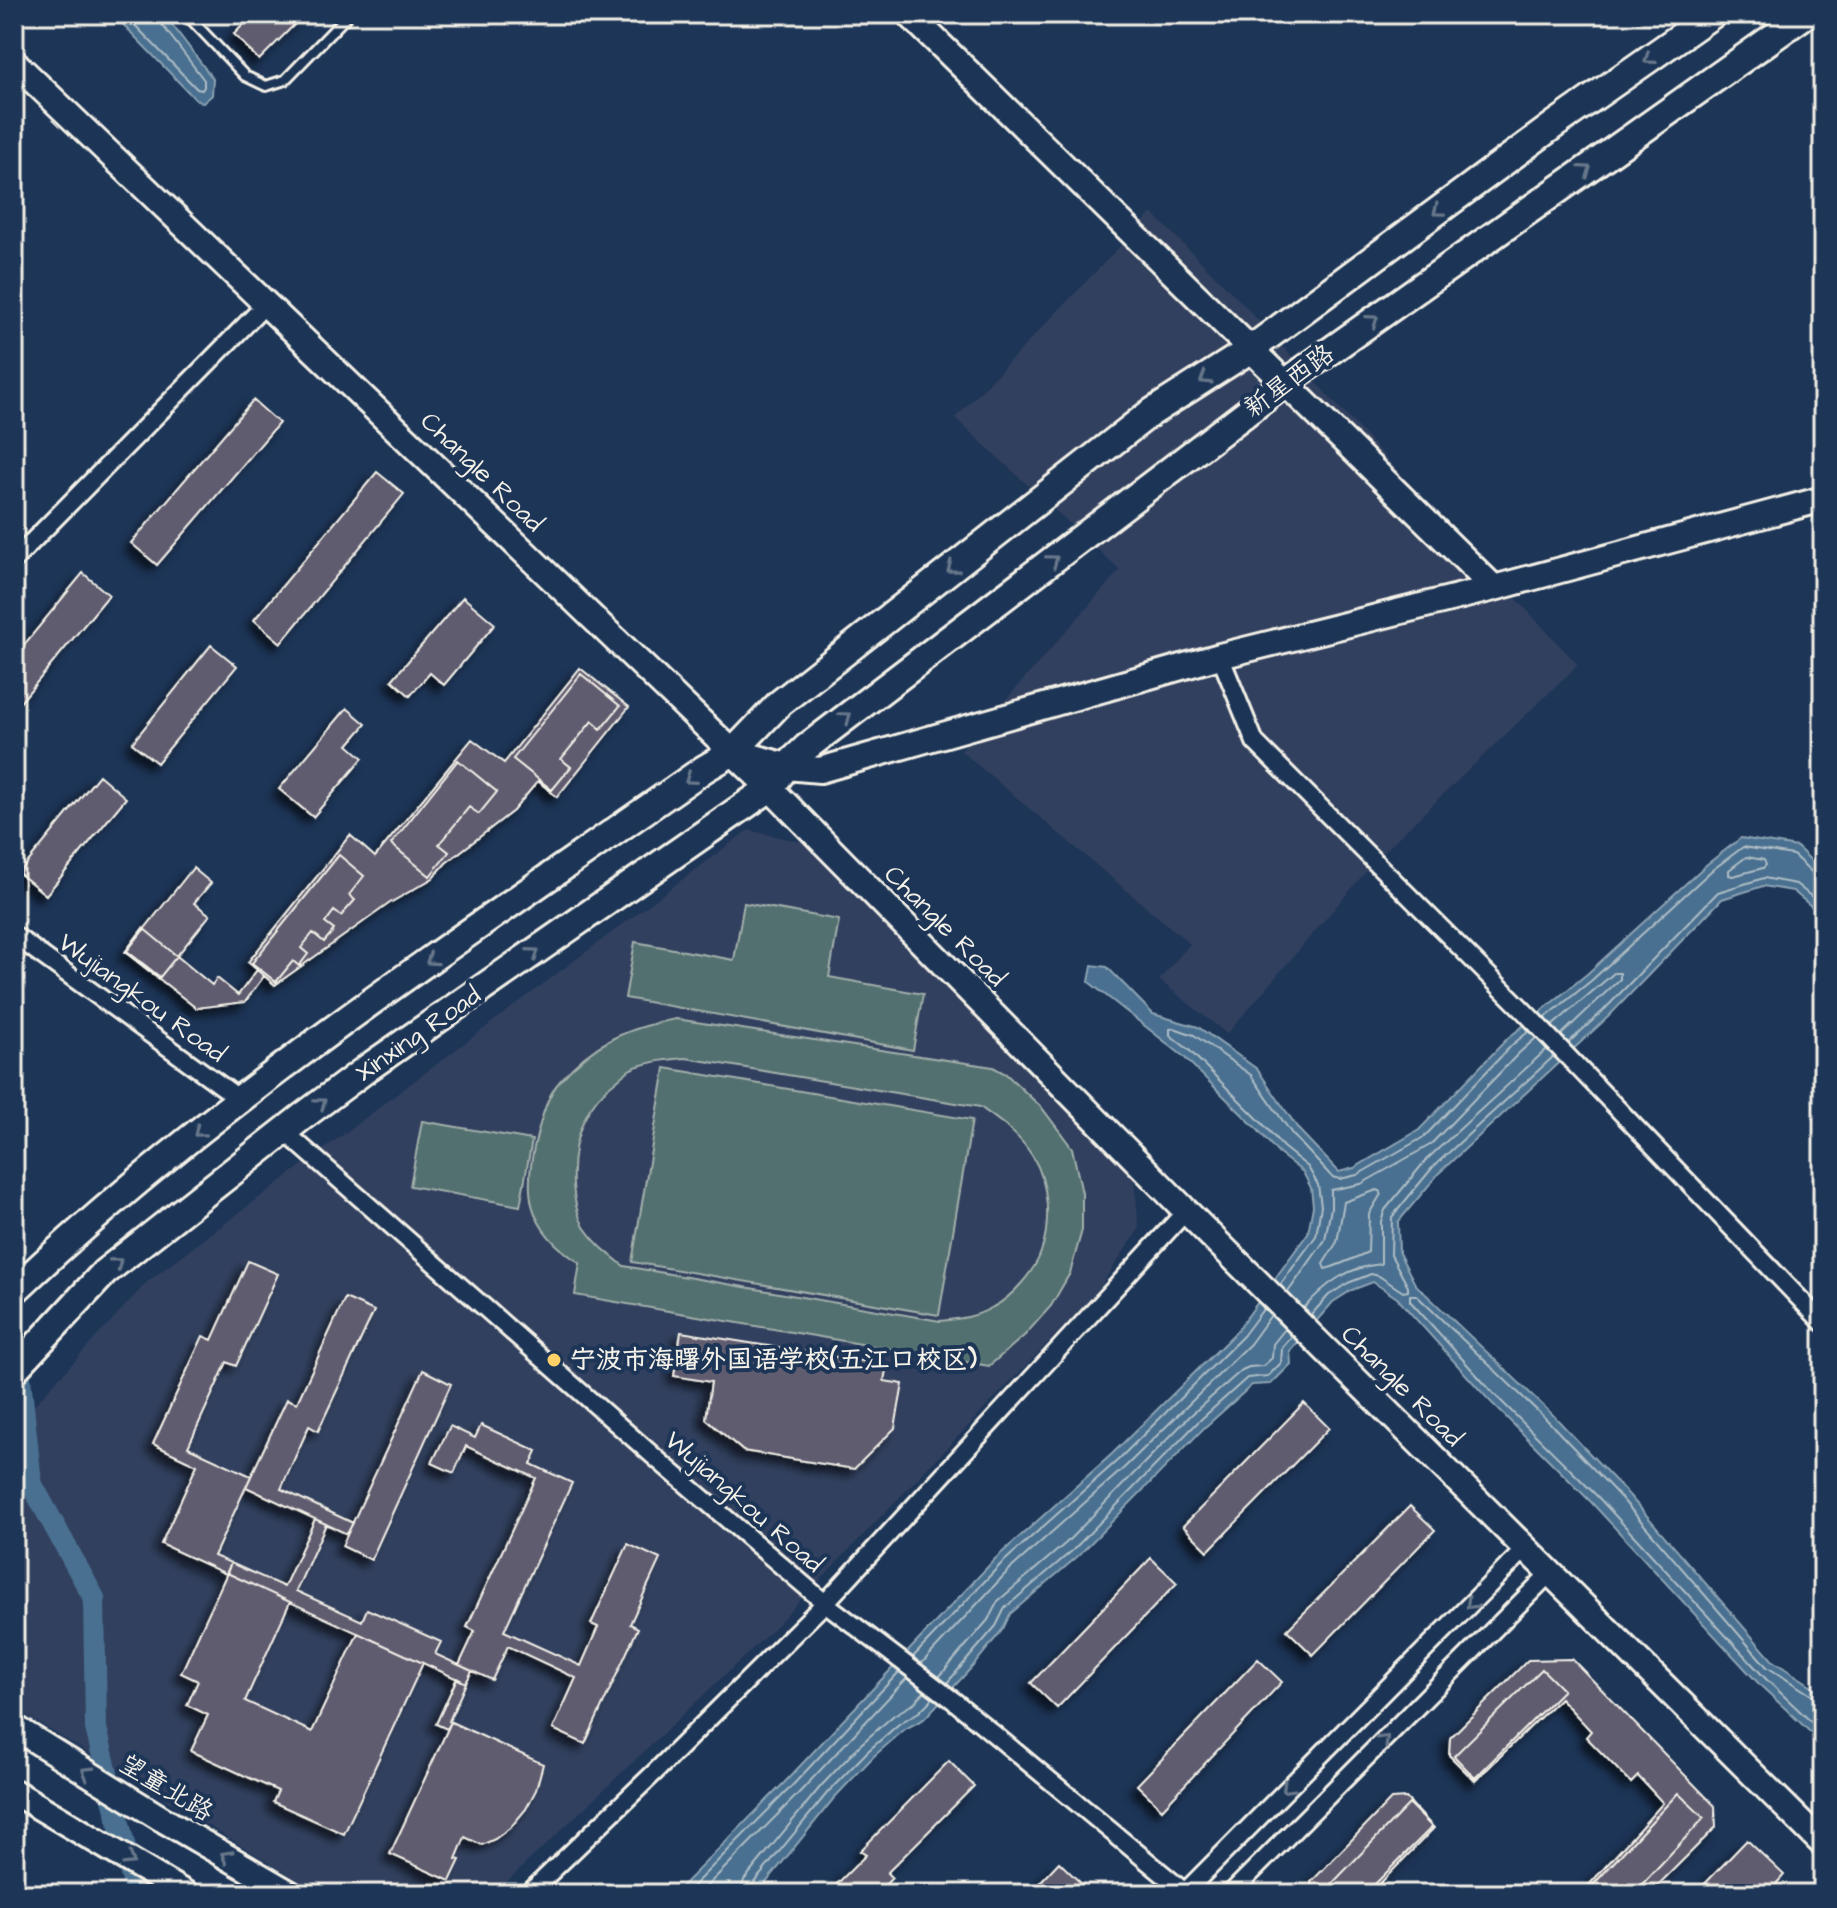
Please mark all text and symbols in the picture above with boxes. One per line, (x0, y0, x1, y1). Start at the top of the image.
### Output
one-way arrow (1644, 49, 1658, 64)
one-way arrow (1577, 165, 1591, 180)
one-way arrow (1433, 201, 1447, 216)
one-way arrow (1365, 315, 1379, 330)
street label: 新星西路 (1236, 336, 1342, 426)
one-way arrow (1199, 369, 1213, 384)
street label: Changle Road (411, 404, 552, 542)
one-way arrow (1044, 555, 1059, 569)
one-way arrow (947, 558, 961, 573)
one-way arrow (837, 713, 852, 727)
one-way arrow (684, 769, 698, 784)
street label: Changle Road (875, 857, 1014, 996)
street label: Wujiangkou Road (49, 925, 233, 1073)
one-way arrow (525, 948, 539, 963)
one-way arrow (425, 950, 439, 965)
street label: Xinxing Road (348, 978, 489, 1092)
one-way arrow (312, 1098, 327, 1112)
one-way arrow (193, 1122, 208, 1136)
one-way arrow (107, 1258, 122, 1273)
street label: Changle Road (1332, 1317, 1471, 1456)
place label: 宁波市海曙外国语学校(五江口校区) (570, 1342, 977, 1378)
marker: 宁波市海曙外国语学校(五江口校区) (545, 1351, 563, 1369)
street label: Wujiangkou Road (655, 1423, 831, 1583)
one-way arrow (1466, 1594, 1480, 1609)
one-way arrow (1375, 1735, 1389, 1749)
street label: 望童北路 (112, 1746, 220, 1830)
one-way arrow (81, 1767, 95, 1782)
one-way arrow (1282, 1778, 1296, 1793)
one-way arrow (121, 1850, 136, 1866)
one-way arrow (220, 1851, 235, 1866)

